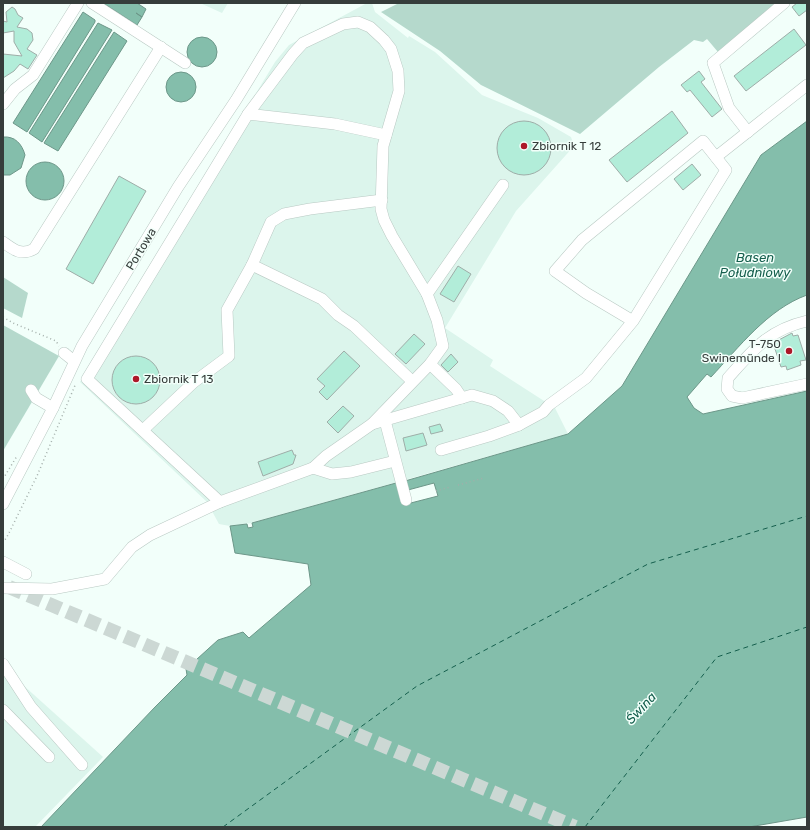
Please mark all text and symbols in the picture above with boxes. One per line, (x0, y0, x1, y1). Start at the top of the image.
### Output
place label: Zbiornik T 12 (532, 139, 601, 153)
marker: Zbiornik T 12 (519, 141, 529, 151)
street label: Portowa (123, 225, 159, 273)
water label: Basen Południowy (720, 250, 791, 280)
place label: T-750 Swinemünde I (702, 337, 781, 365)
marker: T-750 Swinemünde I (784, 346, 794, 356)
place label: Zbiornik T 13 (144, 372, 214, 386)
marker: Zbiornik T 13 (131, 374, 141, 384)
water label: Świna (623, 689, 659, 727)

